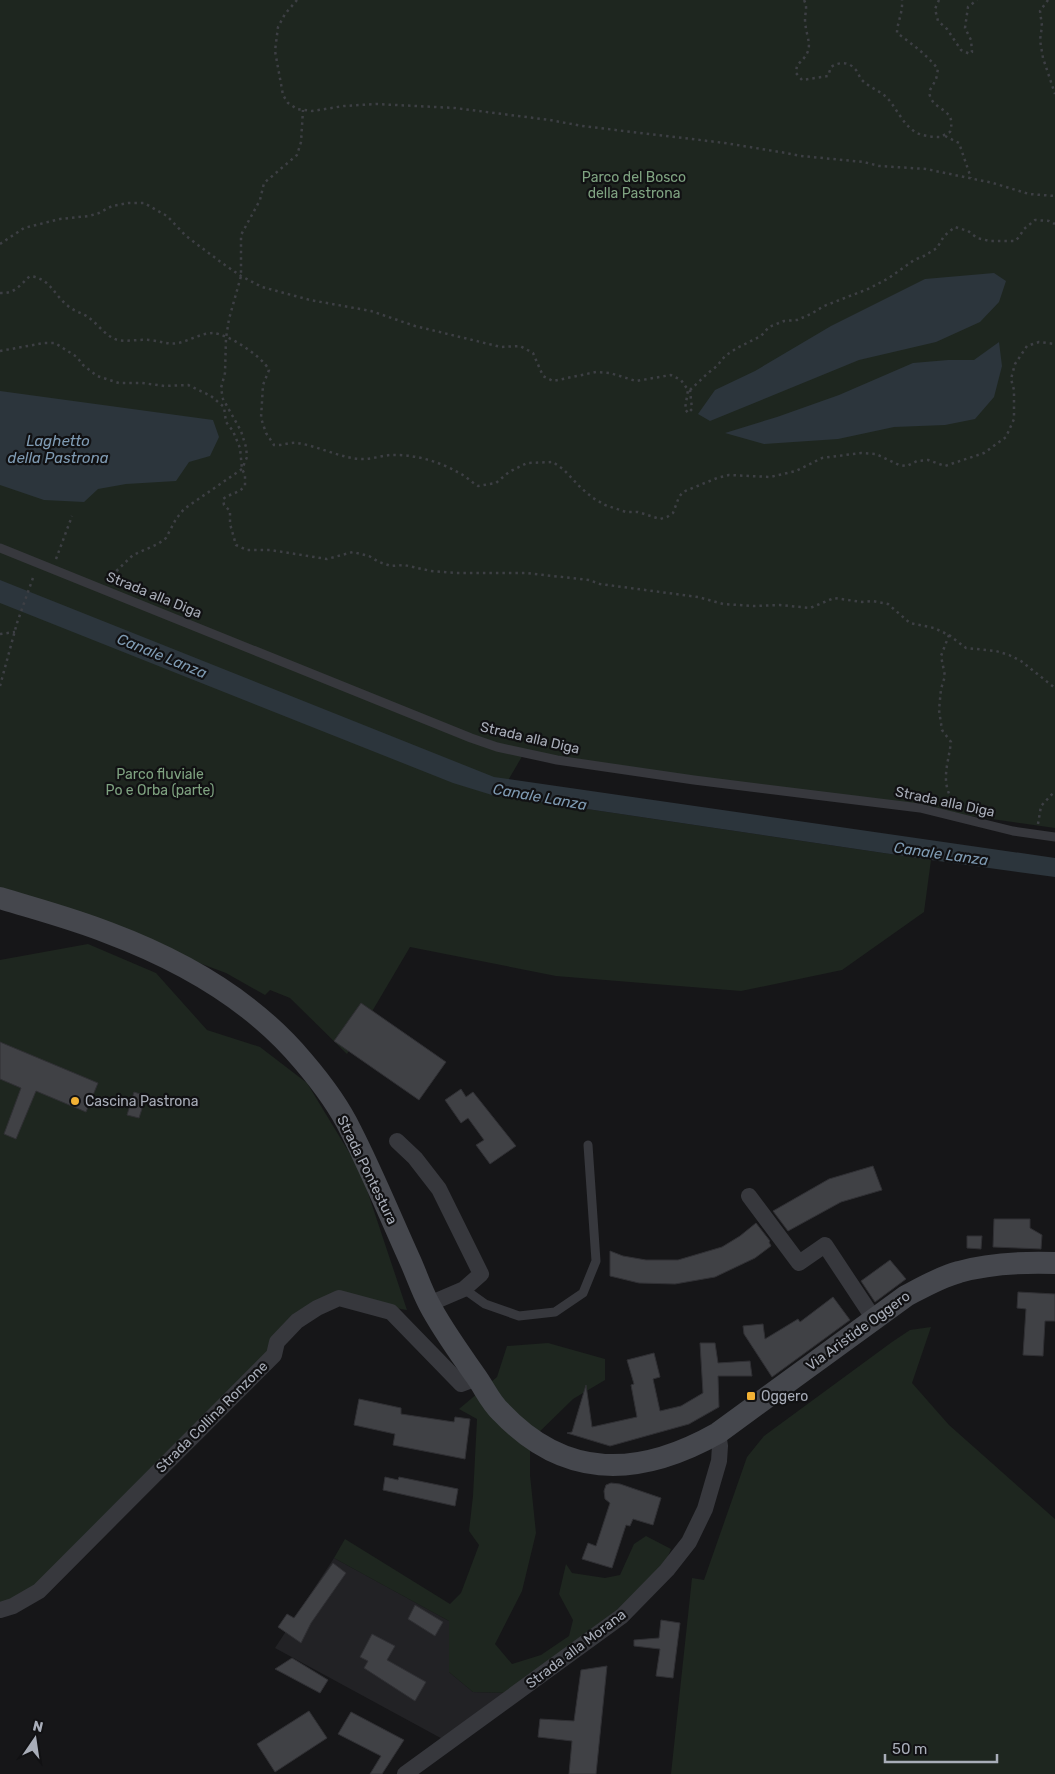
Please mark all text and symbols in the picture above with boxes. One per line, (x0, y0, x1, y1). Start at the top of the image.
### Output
park label: Parco del Bosco della Pastrona (582, 169, 686, 202)
water label: Laghetto della Pastrona (7, 432, 109, 467)
street label: Strada alla Diga (104, 568, 204, 622)
water label: Canale Lanza (115, 630, 210, 682)
street label: Strada alla Diga (479, 718, 581, 758)
park label: Parco fluviale Po e Orba (parte) (105, 766, 215, 799)
water label: Canale Lanza (492, 780, 589, 814)
street label: Strada alla Diga (894, 783, 996, 821)
water label: Canale Lanza (893, 838, 990, 870)
place label: Cascina Pastrona (85, 1093, 199, 1110)
marker: Cascina Pastrona (69, 1095, 81, 1107)
street label: Strada Pontestura (333, 1113, 401, 1227)
street label: Via Aristide Oggero (803, 1288, 913, 1374)
street label: Strada Collina Ronzone (153, 1358, 271, 1476)
place label: Oggero (761, 1388, 808, 1405)
marker: Oggero (745, 1390, 757, 1402)
street label: Strada alla Morana (523, 1606, 629, 1692)
north arrow (10, 1714, 60, 1764)
text: N (31, 1717, 45, 1736)
scale bar (885, 1732, 998, 1764)
text: 50 m (892, 1740, 927, 1758)

